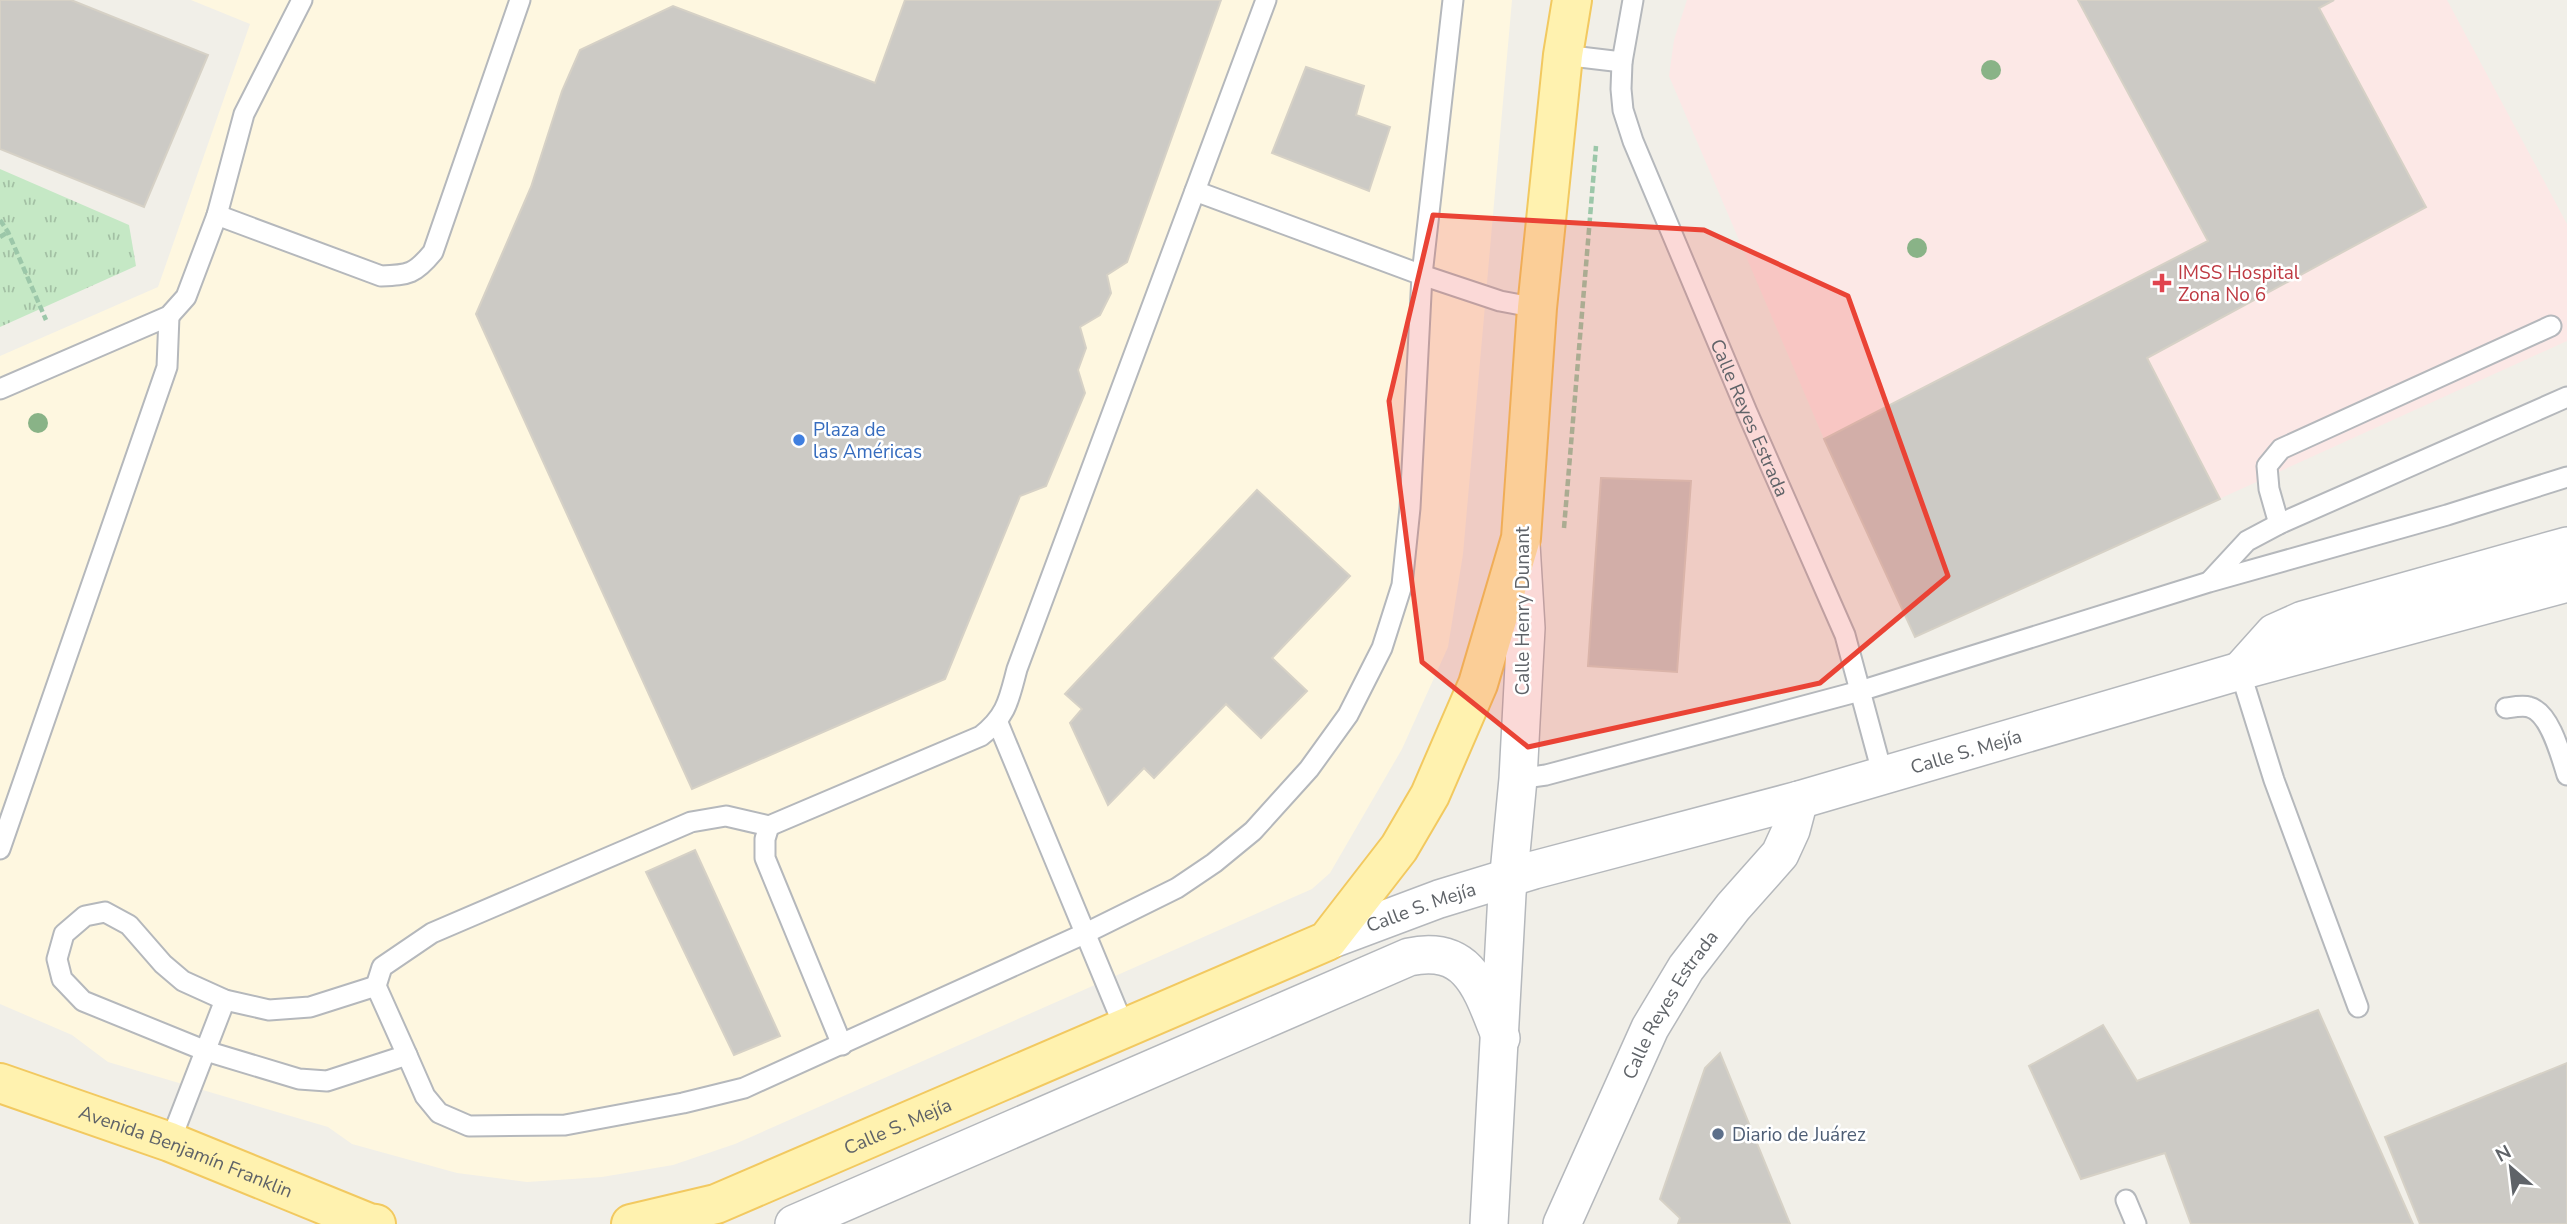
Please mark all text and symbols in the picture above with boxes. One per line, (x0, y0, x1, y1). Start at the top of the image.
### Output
place label: IMSS Hospital Zona No 6 (2178, 260, 2300, 308)
marker: IMSS Hospital Zona No 6 (2152, 273, 2172, 293)
street label: Calle Reyes Estrada (1704, 335, 1795, 501)
place label: Plaza de las Américas (813, 417, 922, 465)
marker: Plaza de las Américas (791, 432, 807, 448)
street label: Calle Henry Dunant (1510, 526, 1536, 696)
street label: Calle S. Mejía (1908, 724, 2025, 781)
street label: Calle S. Mejía (1363, 876, 1479, 939)
street label: Calle Reyes Estrada (1617, 925, 1725, 1084)
street label: Calle S. Mejía (840, 1092, 956, 1161)
street label: Avenida Benjamín Franklin (75, 1099, 297, 1205)
place label: Diario de Juárez (1732, 1122, 1866, 1148)
marker: Diario de Juárez (1710, 1126, 1726, 1142)
north arrow (2476, 1133, 2546, 1203)
text: N (2491, 1139, 2516, 1169)

